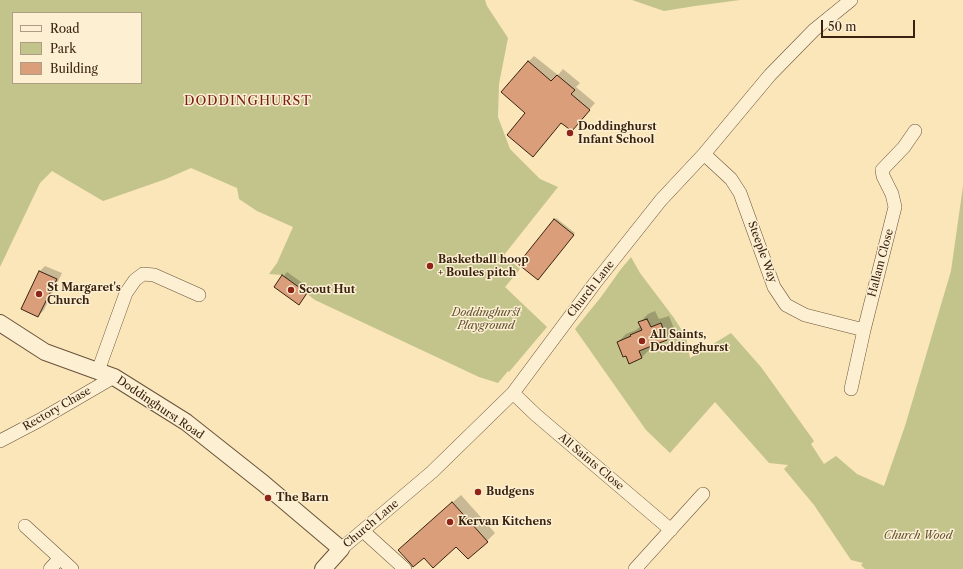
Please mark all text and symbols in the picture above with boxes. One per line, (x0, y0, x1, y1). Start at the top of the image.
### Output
legend (12, 12, 142, 84)
scale bar (823, 12, 917, 38)
text: 50 m (828, 19, 857, 34)
text: Road (50, 21, 80, 36)
text: Park (50, 41, 76, 56)
text: Building (50, 61, 98, 76)
district label: DODDINGHURST (184, 93, 312, 109)
place label: Doddinghurst Infant School (578, 120, 657, 146)
marker: Doddinghurst Infant School (565, 128, 575, 138)
street label: Steeple Way (745, 219, 779, 285)
street label: Hallam Close (866, 227, 896, 299)
place label: Basketball hoop + Boules pitch (438, 253, 529, 279)
street label: Church Lane (565, 258, 617, 320)
marker: Basketball hoop + Boules pitch (425, 261, 435, 271)
place label: St Margaret's Church (47, 281, 121, 307)
place label: Scout Hut (299, 283, 355, 297)
marker: Scout Hut (286, 285, 296, 295)
marker: St Margaret's Church (34, 289, 44, 299)
park label: Doddinghurst Playground (452, 306, 520, 332)
place label: All Saints, Doddinghurst (650, 328, 729, 354)
marker: All Saints, Doddinghurst (637, 336, 647, 346)
street label: Doddinghurst Road (114, 374, 206, 442)
street label: Rectory Chase (21, 384, 93, 434)
street label: All Saints Close (556, 431, 626, 493)
place label: Budgens (486, 485, 534, 499)
marker: Budgens (473, 487, 483, 497)
place label: The Barn (276, 491, 329, 505)
marker: The Barn (263, 493, 273, 503)
street label: Church Lane (341, 497, 401, 551)
place label: Kervan Kitchens (458, 515, 552, 529)
marker: Kervan Kitchens (445, 517, 455, 527)
park label: Church Wood (884, 529, 952, 543)

